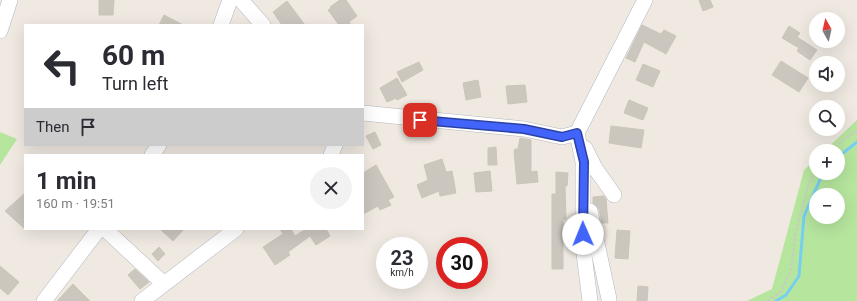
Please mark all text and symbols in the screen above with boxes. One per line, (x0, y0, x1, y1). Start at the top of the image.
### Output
north arrow (809, 12, 845, 48)
map controls (809, 12, 845, 224)
text: 60 m (102, 39, 165, 72)
icon: left (36, 40, 88, 92)
button: sound (809, 56, 845, 92)
text: Turn left (102, 73, 168, 94)
button: search (809, 100, 845, 136)
pin (403, 103, 437, 137)
icon: arrive (409, 109, 431, 131)
icon: arrive (77, 116, 99, 138)
text: Then (36, 118, 69, 136)
button: + (809, 144, 845, 180)
text: 1 min (36, 167, 96, 195)
button: close (310, 167, 352, 209)
button: − (809, 188, 845, 224)
text: 160 m · 19:51 (36, 196, 115, 211)
position arrow (562, 213, 604, 255)
speed limit sign: 30 (436, 237, 488, 289)
text: 23 (391, 246, 413, 270)
text: km/h (390, 267, 414, 278)

